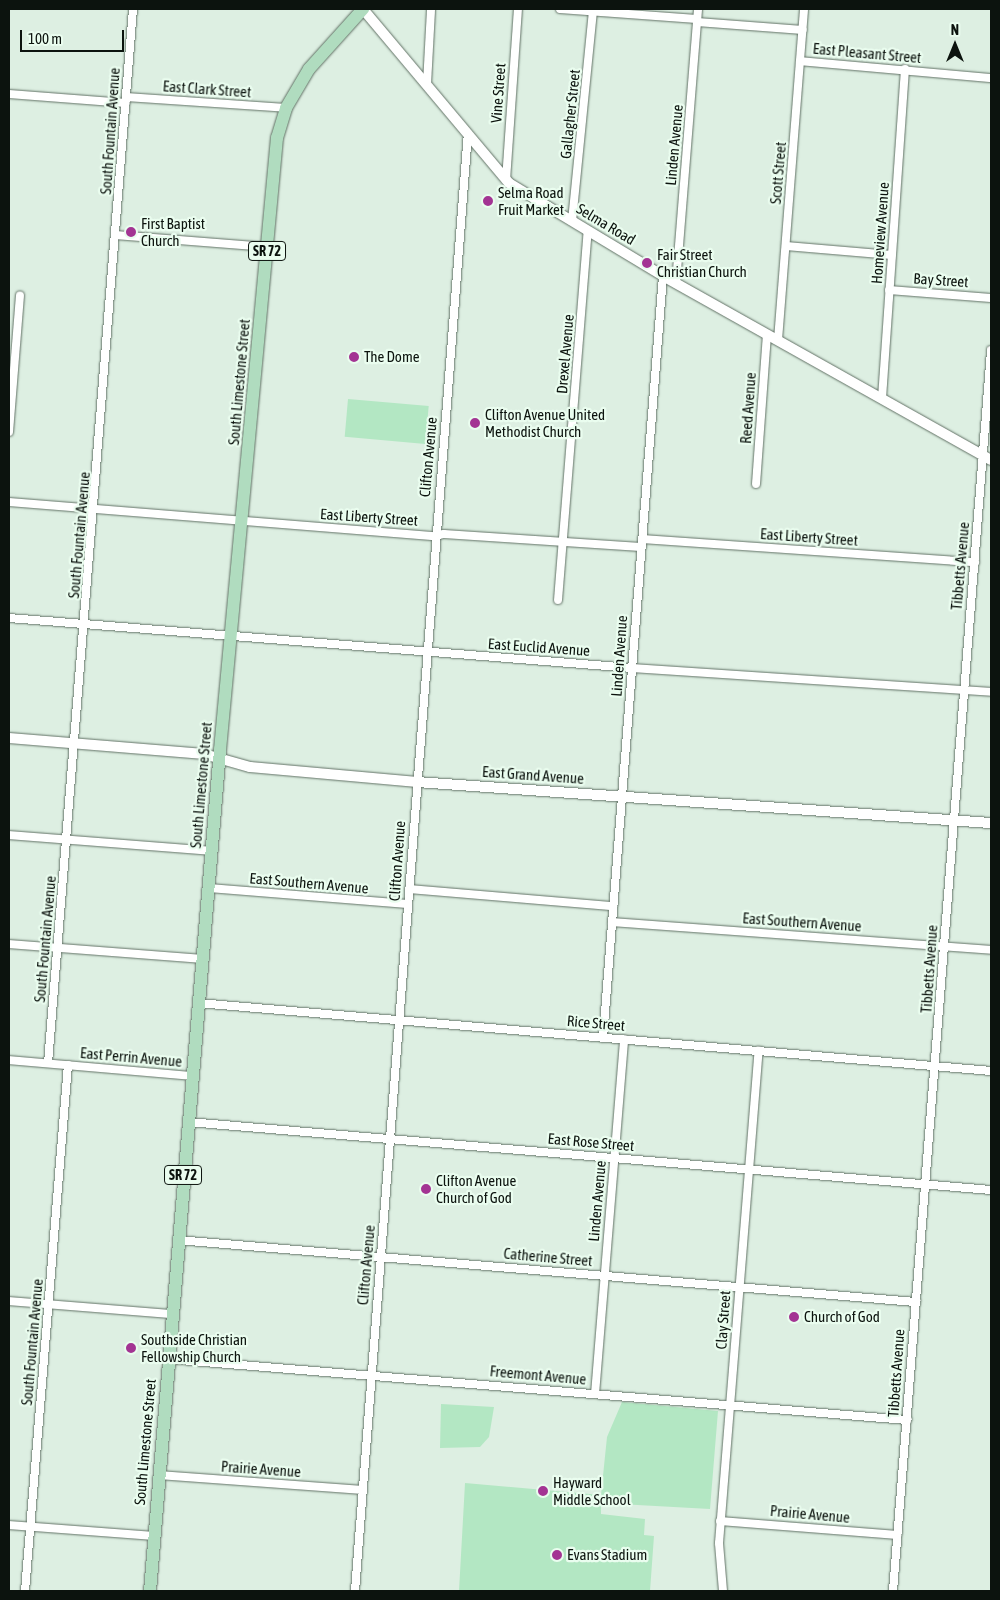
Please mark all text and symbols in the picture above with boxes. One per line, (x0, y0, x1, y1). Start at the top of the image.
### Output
scale bar (22, 20, 126, 52)
north arrow (930, 20, 980, 70)
text: N (951, 22, 959, 38)
text: 100 m (28, 30, 62, 47)
street label: East Pleasant Street (812, 39, 922, 67)
street label: Vine Street (487, 63, 509, 123)
street label: South Fountain Avenue (97, 67, 123, 195)
street label: Gallagher Street (556, 68, 584, 160)
street label: East Clark Street (162, 77, 252, 101)
street label: Linden Avenue (661, 104, 687, 186)
street label: Scott Street (766, 141, 790, 205)
street label: Homeview Avenue (867, 181, 893, 285)
place label: Selma Road Fruit Market (498, 183, 564, 218)
marker: Selma Road Fruit Market (482, 195, 494, 207)
street label: Selma Road (573, 199, 639, 249)
place label: First Baptist Church (141, 214, 205, 249)
marker: First Baptist Church (125, 226, 137, 238)
road number: SR 72 (247, 240, 287, 262)
place label: Fair Street Christian Church (657, 245, 747, 280)
marker: Fair Street Christian Church (641, 257, 653, 269)
street label: Bay Street (913, 269, 969, 291)
street label: Drexel Avenue (553, 313, 577, 395)
street label: South Limestone Street (225, 318, 253, 446)
place label: The Dome (364, 348, 419, 366)
marker: The Dome (348, 351, 360, 363)
street label: Reed Avenue (737, 372, 759, 444)
place label: Clifton Avenue United Methodist Church (485, 405, 605, 440)
street label: Clifton Avenue (416, 416, 440, 498)
marker: Clifton Avenue United Methodist Church (469, 417, 481, 429)
street label: South Fountain Avenue (64, 471, 94, 599)
street label: East Liberty Street (320, 505, 418, 529)
street label: Tibbetts Avenue (947, 521, 973, 611)
street label: East Liberty Street (760, 525, 858, 549)
street label: Linden Avenue (607, 615, 631, 697)
street label: East Euclid Avenue (487, 634, 591, 660)
street label: South Limestone Street (187, 721, 215, 849)
street label: East Grand Avenue (481, 762, 585, 788)
street label: Clifton Avenue (385, 820, 409, 902)
street label: East Southern Avenue (249, 869, 369, 897)
street label: South Fountain Avenue (30, 875, 60, 1003)
street label: East Southern Avenue (742, 909, 862, 935)
street label: Tibbetts Avenue (917, 924, 941, 1014)
street label: Rice Street (566, 1011, 626, 1035)
street label: East Perrin Avenue (79, 1044, 183, 1070)
street label: East Rose Street (547, 1129, 635, 1155)
street label: Linden Avenue (584, 1160, 610, 1242)
road number: SR 72 (163, 1164, 203, 1186)
place label: Clifton Avenue Church of God (436, 1171, 516, 1206)
marker: Clifton Avenue Church of God (420, 1183, 432, 1195)
street label: Clifton Avenue (354, 1224, 378, 1306)
street label: Catherine Street (503, 1244, 593, 1270)
street label: South Fountain Avenue (17, 1278, 47, 1406)
street label: Clay Street (712, 1290, 734, 1350)
place label: Church of God (804, 1308, 880, 1326)
marker: Church of God (788, 1311, 800, 1323)
street label: Tibbetts Avenue (884, 1328, 908, 1418)
place label: Southside Christian Fellowship Church (141, 1330, 247, 1365)
marker: Southside Christian Fellowship Church (125, 1342, 137, 1354)
street label: Freemont Avenue (489, 1362, 587, 1388)
street label: South Limestone Street (131, 1378, 159, 1506)
street label: Prairie Avenue (220, 1457, 302, 1481)
place label: Hayward Middle School (553, 1473, 631, 1508)
marker: Hayward Middle School (537, 1485, 549, 1497)
street label: Prairie Avenue (769, 1502, 851, 1526)
place label: Evans Stadium (567, 1546, 647, 1564)
marker: Evans Stadium (551, 1549, 563, 1561)

